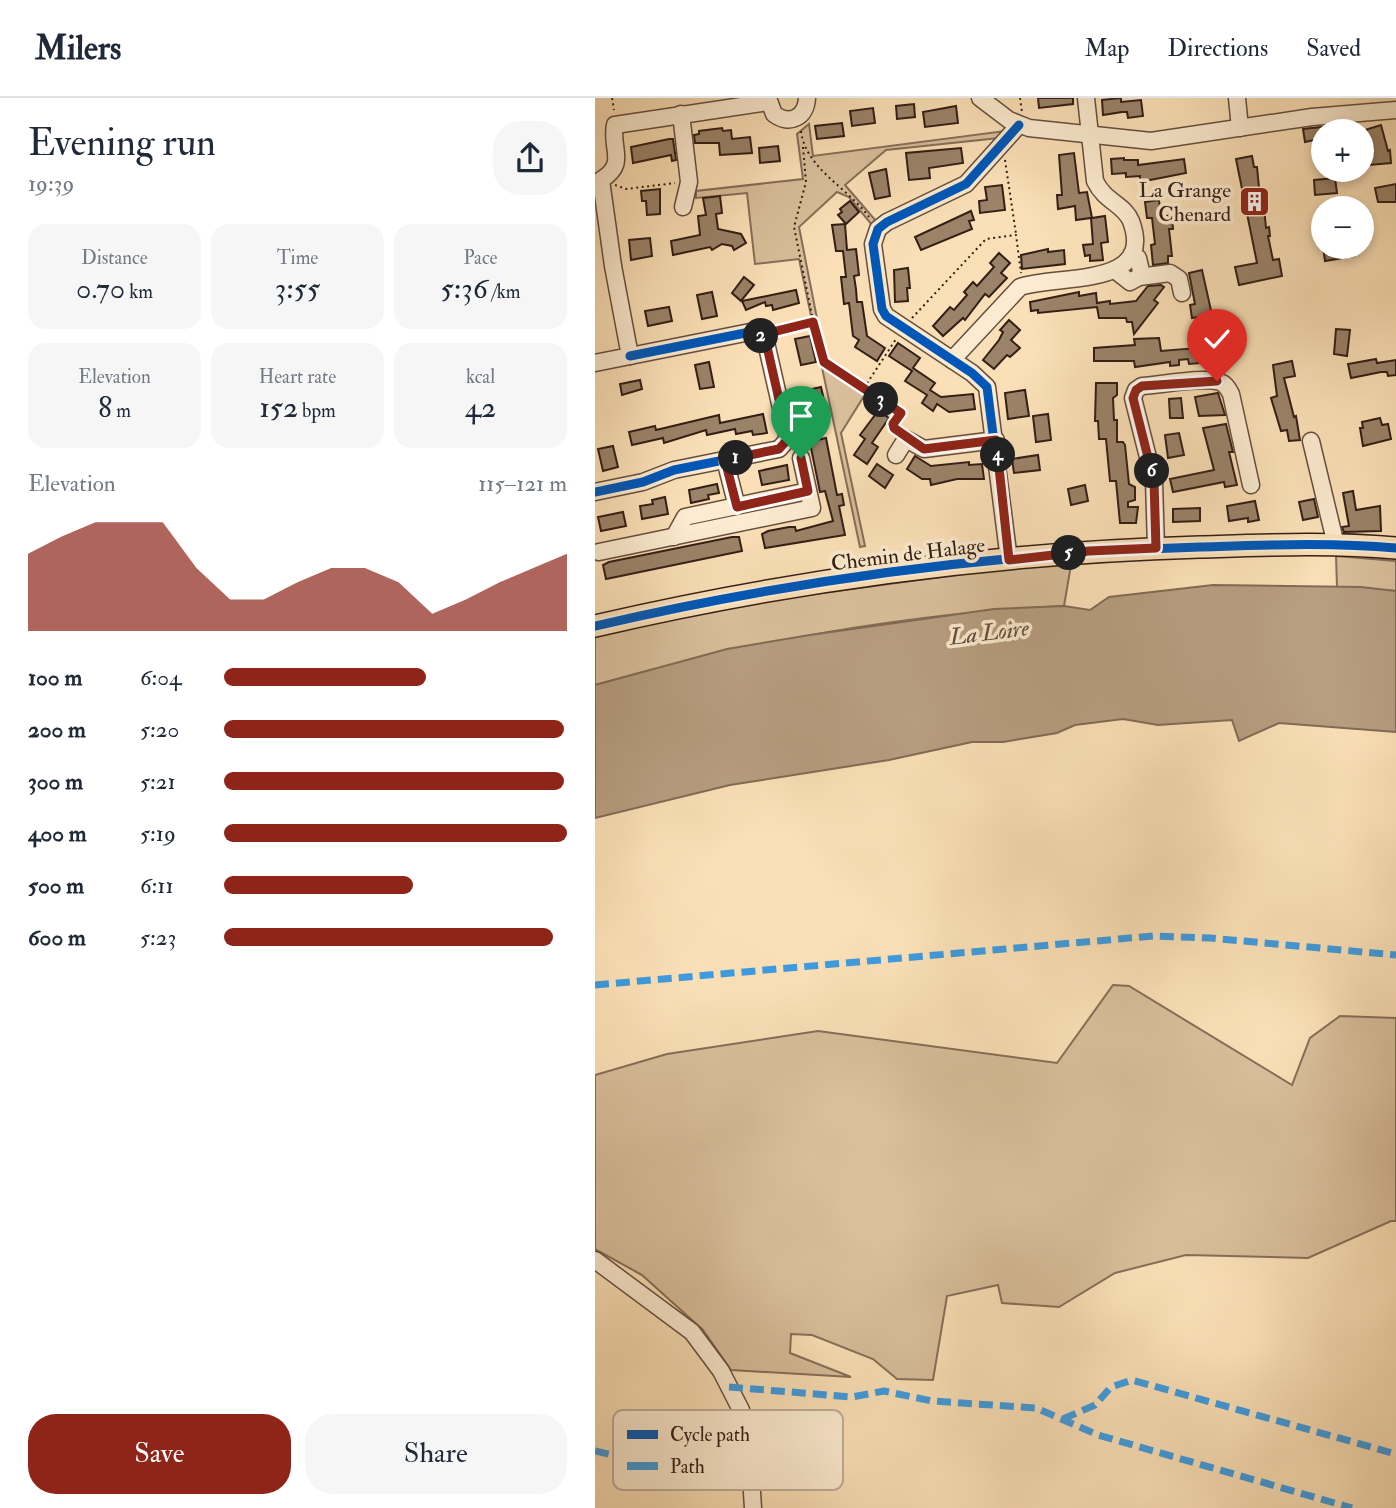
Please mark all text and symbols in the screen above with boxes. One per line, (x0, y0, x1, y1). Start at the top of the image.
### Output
text: Milers (35, 28, 121, 69)
text: Map (1084, 33, 1129, 64)
text: Directions (1167, 33, 1268, 64)
text: Saved (1306, 33, 1361, 64)
text: Evening run (28, 119, 216, 167)
map controls (1311, 119, 1374, 259)
button: + (1311, 119, 1374, 182)
button: share (493, 121, 567, 195)
text: 19:39 (28, 169, 74, 198)
place label: La Grange Chenard (1139, 177, 1232, 228)
building icon: La Grange Chenard (1237, 185, 1271, 219)
button: − (1311, 196, 1374, 259)
text: Distance (81, 246, 148, 270)
text: Time (277, 246, 318, 270)
text: Pace (463, 246, 498, 270)
text: 0.70 (76, 270, 125, 307)
text: 3:55 (275, 270, 320, 307)
text: 5:36 (441, 270, 488, 307)
text: km (125, 280, 153, 304)
text: /km (488, 280, 520, 304)
pin (1187, 309, 1247, 381)
pin: 2 (743, 318, 779, 354)
icon: check (1198, 320, 1236, 358)
text: 2 (756, 323, 765, 347)
text: Elevation (78, 365, 151, 389)
text: Heart rate (259, 365, 336, 389)
text: kcal (466, 365, 495, 389)
pin: 3 (863, 382, 899, 418)
pin (771, 386, 831, 458)
text: 3 (877, 387, 884, 411)
text: 8 (98, 389, 112, 426)
text: 152 (259, 389, 298, 426)
text: 42 (465, 389, 496, 426)
icon: arrive (782, 397, 820, 435)
text: m (112, 399, 131, 423)
text: bpm (298, 399, 336, 423)
pin: 4 (981, 438, 1015, 472)
pin: 1 (719, 440, 753, 476)
text: 4 (992, 442, 1003, 466)
text: 1 (732, 445, 739, 469)
pin: 6 (1135, 454, 1169, 488)
text: 6 (1147, 458, 1156, 482)
text: Elevation (28, 469, 116, 498)
text: 115–121 m (478, 469, 567, 498)
street label: Chemin de Halage (830, 532, 987, 577)
pin: 5 (1051, 536, 1086, 570)
text: 5 (1064, 540, 1073, 564)
water label: La Loire (947, 613, 1031, 652)
text: 100 m (28, 663, 82, 692)
text: 6:04 (140, 663, 181, 692)
text: 200 m (28, 715, 86, 744)
text: 5:20 (140, 715, 179, 744)
text: 300 m (28, 767, 83, 796)
text: 5:21 (140, 767, 176, 796)
text: 400 m (28, 819, 87, 848)
text: 5:19 (140, 819, 176, 848)
text: 500 m (28, 871, 84, 900)
text: 6:11 (140, 871, 174, 900)
text: 600 m (28, 923, 86, 952)
text: 5:23 (140, 923, 176, 952)
legend (613, 1410, 843, 1490)
button: Save (28, 1414, 291, 1494)
button: Share (305, 1414, 567, 1494)
text: Cycle path (670, 1423, 750, 1448)
text: Path (670, 1455, 705, 1479)

